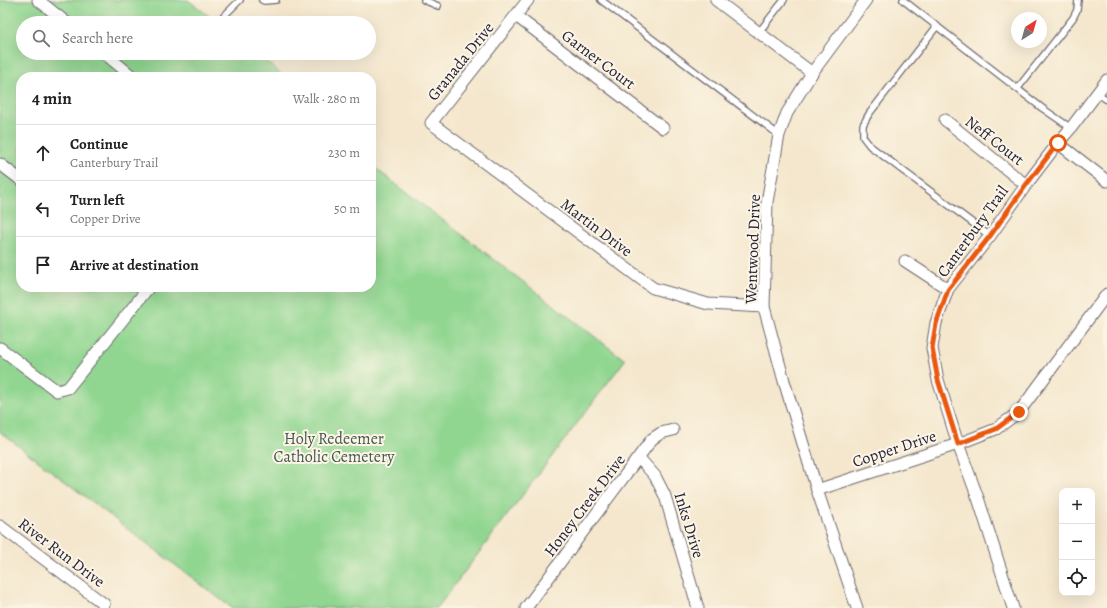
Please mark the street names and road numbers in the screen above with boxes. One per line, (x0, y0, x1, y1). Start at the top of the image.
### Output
street label: Granada Drive (422, 18, 499, 106)
street label: Garner Court (557, 25, 640, 95)
street label: Neff Court (960, 111, 1028, 171)
street label: Canterbury Trail (932, 181, 1014, 282)
street label: Martin Drive (556, 194, 637, 262)
street label: Wentwood Drive (740, 194, 766, 305)
street label: Copper Drive (850, 425, 939, 473)
street label: Honey Creek Drive (539, 450, 631, 561)
street label: Inks Drive (669, 490, 709, 561)
street label: River Run Drive (14, 513, 109, 593)

